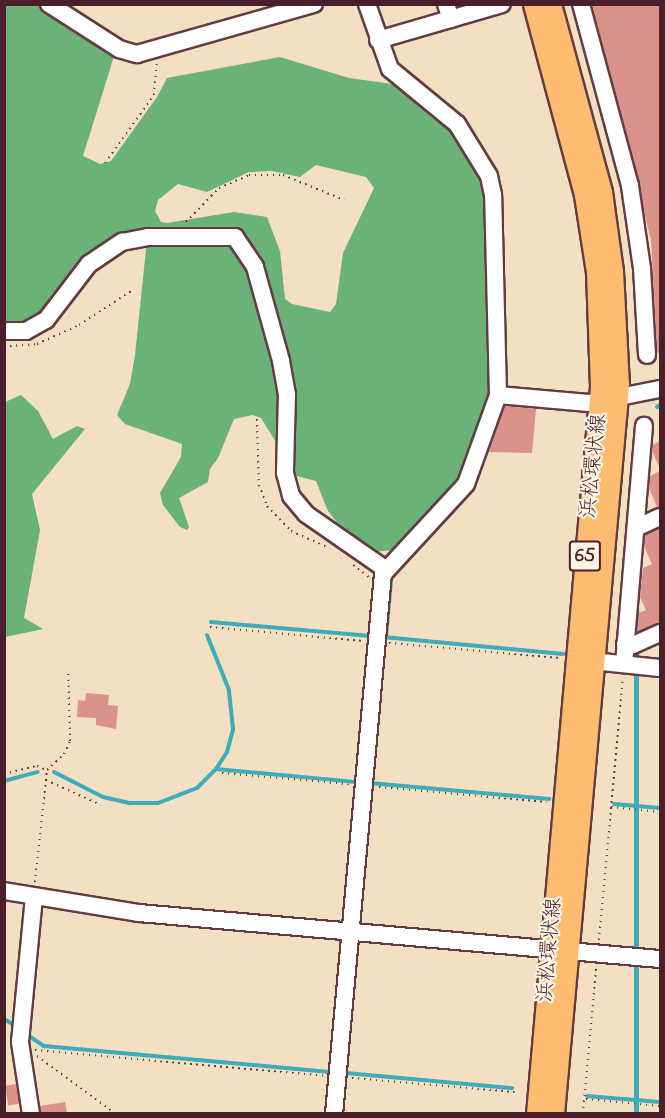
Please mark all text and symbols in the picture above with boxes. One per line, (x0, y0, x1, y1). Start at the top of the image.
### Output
street label: 浜松環状線 (576, 412, 612, 520)
road number: 65 (568, 539, 602, 573)
street label: 浜松環状線 (533, 897, 567, 1003)

